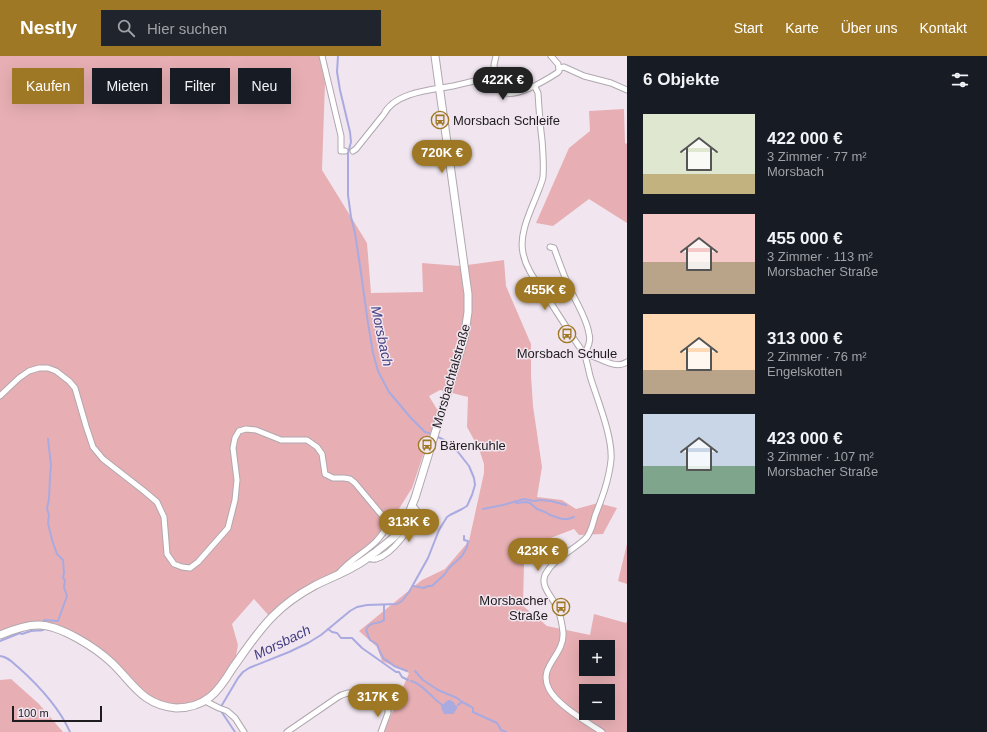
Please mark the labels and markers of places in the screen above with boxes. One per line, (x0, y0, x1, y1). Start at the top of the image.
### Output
pin: 422K € (470, 67, 536, 101)
bus stop icon: Morsbach Schleife (430, 110, 450, 130)
place label: Morsbach Schleife (453, 113, 560, 128)
pin: 720K € (409, 140, 475, 174)
pin: 455K € (512, 277, 578, 311)
bus stop icon: Morsbach Schule (557, 324, 577, 344)
place label: Morsbach Schule (517, 346, 617, 361)
bus stop icon: Bärenkuhle (417, 435, 437, 455)
place label: Bärenkuhle (440, 438, 506, 453)
pin: 313K € (376, 509, 442, 543)
pin: 423K € (505, 538, 571, 572)
place label: Morsbacher Straße (479, 593, 549, 623)
bus stop icon: Morsbacher Straße (551, 597, 571, 617)
pin: 317K € (345, 684, 411, 718)

